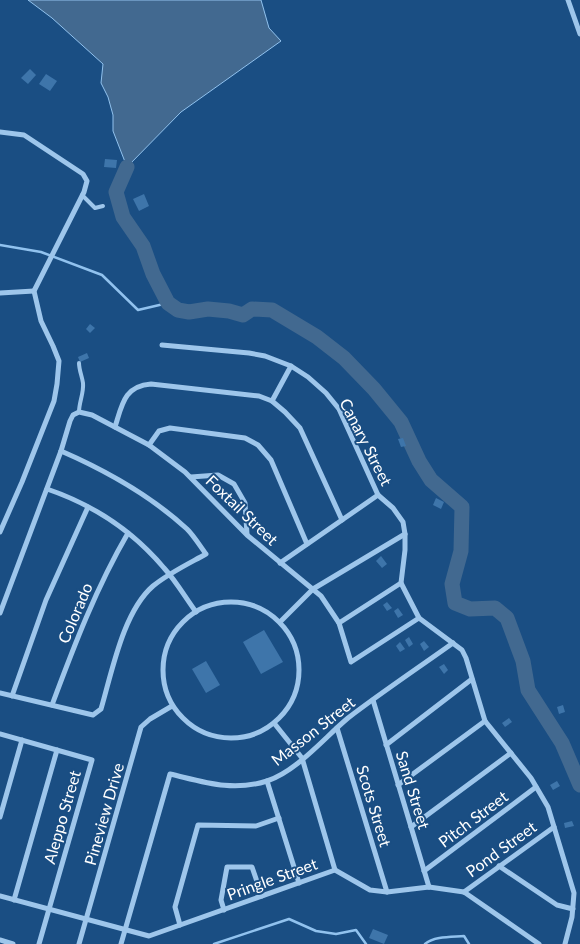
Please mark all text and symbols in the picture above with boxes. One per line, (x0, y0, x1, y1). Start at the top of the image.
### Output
street label: Canary Street (336, 395, 397, 489)
street label: Foxtail Street (202, 471, 282, 549)
street label: Colorado (53, 580, 96, 646)
street label: Masson Street (267, 692, 358, 769)
street label: Sand Street (393, 749, 434, 831)
street label: Pineview Drive (80, 761, 127, 867)
street label: Scots Street (353, 763, 396, 849)
street label: Aleppo Street (39, 768, 84, 866)
street label: Pitch Street (434, 786, 511, 851)
street label: Pond Street (462, 817, 540, 880)
street label: Pringle Street (224, 853, 320, 904)

